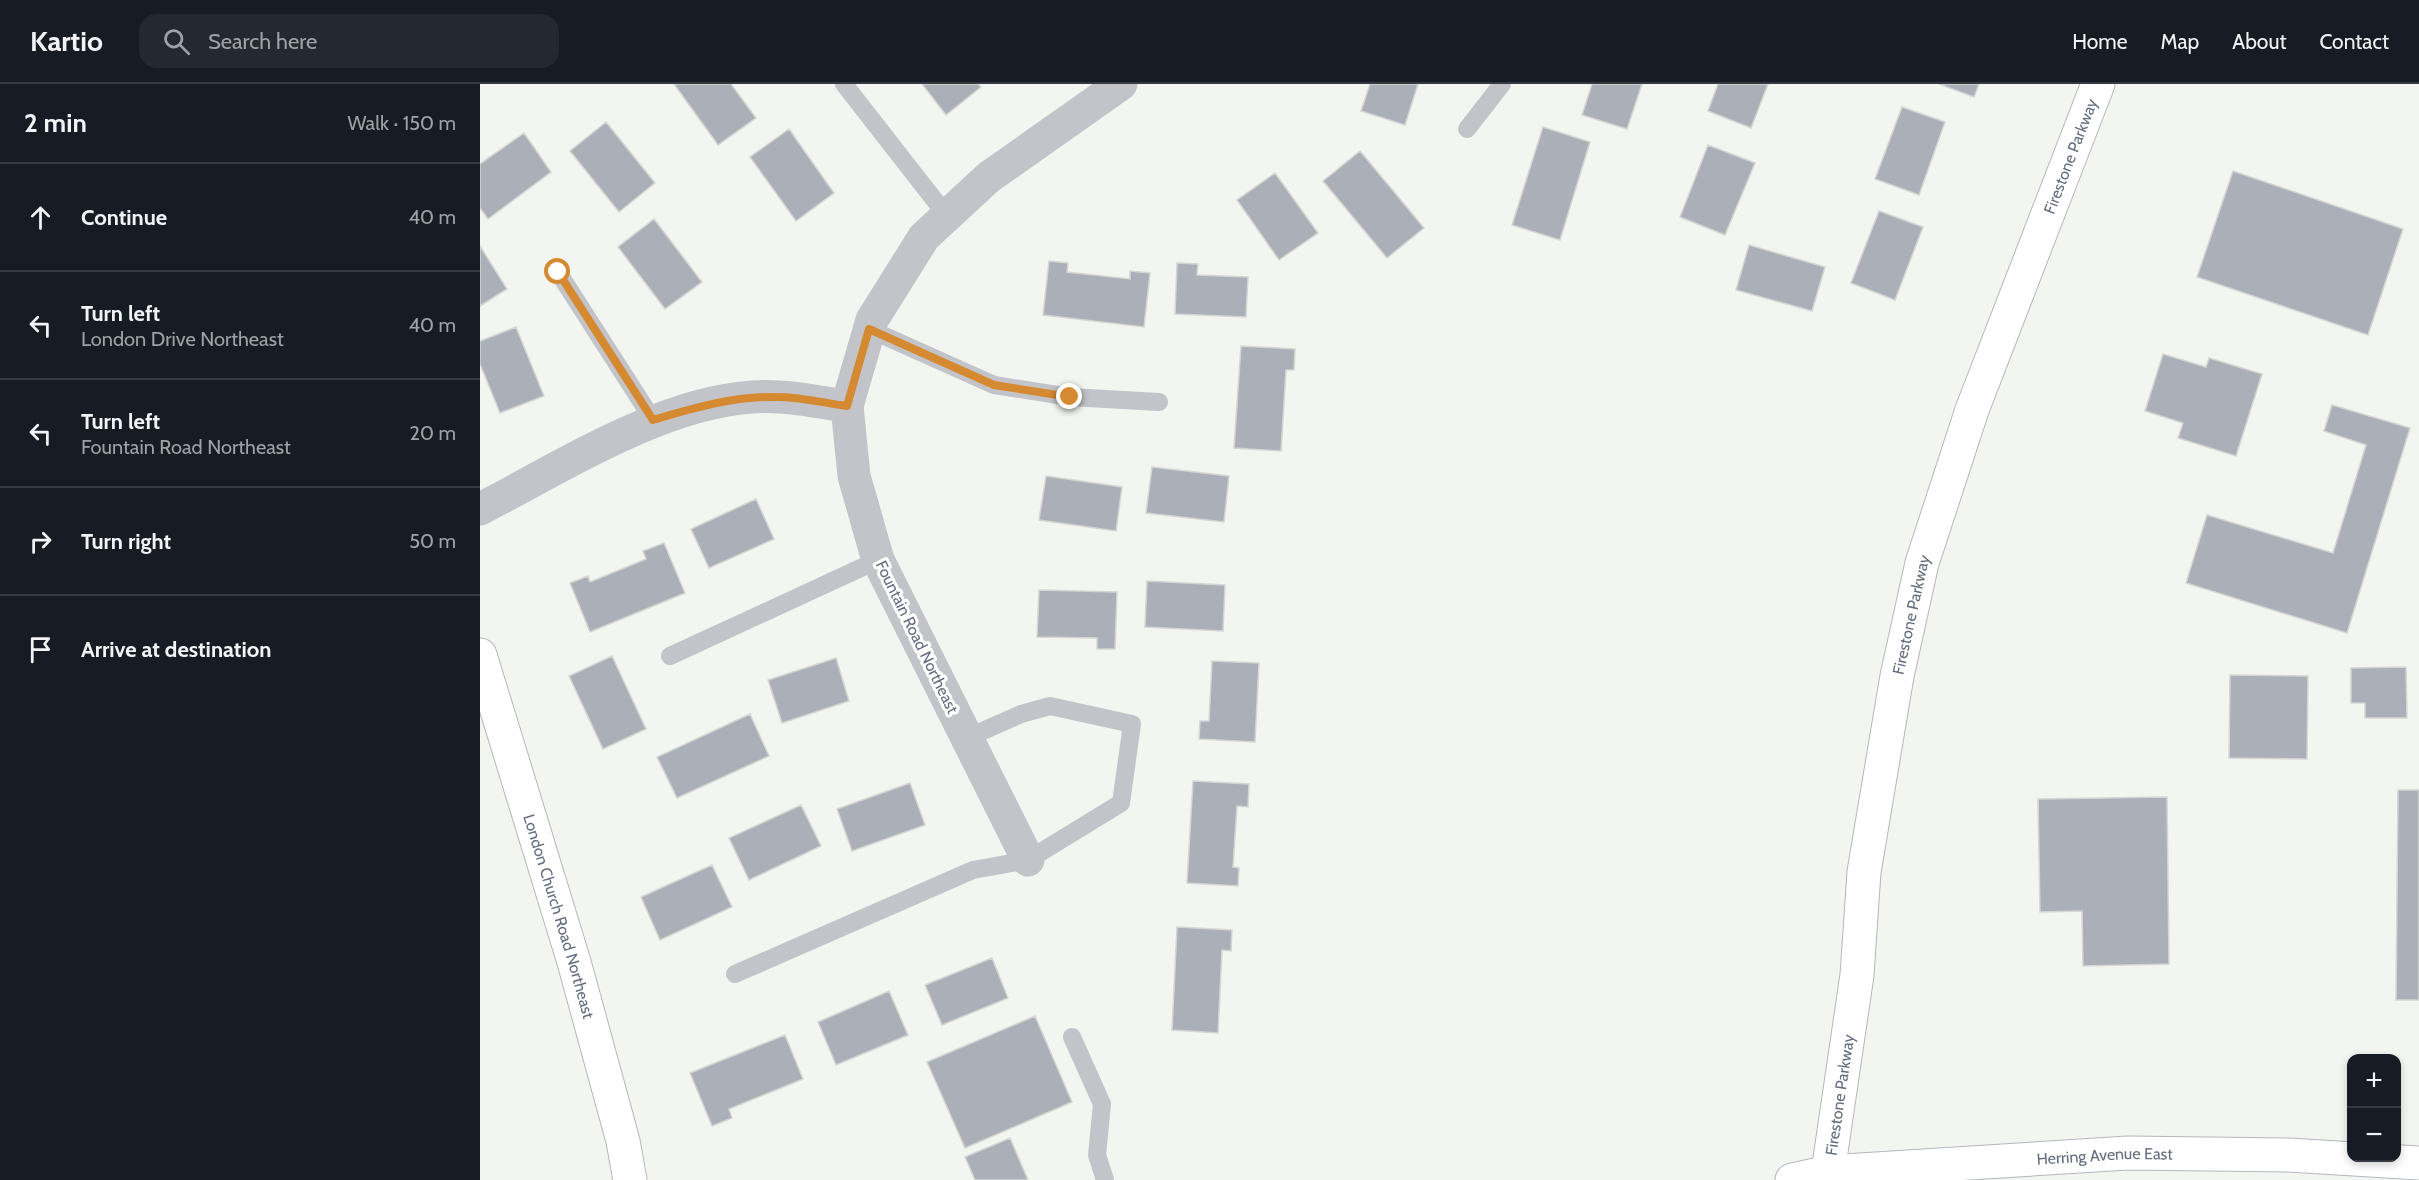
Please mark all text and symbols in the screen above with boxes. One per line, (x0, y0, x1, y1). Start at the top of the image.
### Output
search box (139, 14, 559, 68)
text: Kartio (30, 24, 103, 58)
icon: search (160, 25, 193, 58)
text: Search here (208, 28, 317, 55)
text: Home (2072, 29, 2128, 54)
text: Map (2161, 29, 2199, 54)
text: About (2232, 29, 2286, 54)
text: Contact (2319, 29, 2389, 54)
street label: Firestone Parkway (2039, 96, 2101, 217)
text: 2 min (24, 107, 87, 139)
text: Walk · 150 m (348, 111, 456, 135)
icon: ahead (24, 201, 57, 234)
text: Continue (81, 204, 167, 231)
text: 40 m (408, 205, 456, 229)
route start (544, 258, 570, 284)
text: Turn left (81, 300, 160, 327)
icon: left (24, 309, 57, 342)
text: 40 m (408, 313, 456, 337)
text: London Drive Northeast (81, 327, 284, 351)
route end (1056, 383, 1082, 409)
text: Turn left (81, 408, 160, 435)
icon: left (24, 417, 57, 450)
text: 20 m (410, 421, 456, 445)
text: Fountain Road Northeast (81, 435, 291, 459)
icon: right (24, 525, 57, 558)
text: Turn right (81, 528, 171, 555)
text: 50 m (409, 529, 456, 553)
street label: Firestone Parkway (1888, 552, 1934, 676)
street label: Fountain Road Northeast (872, 557, 963, 717)
icon: arrive (24, 633, 57, 666)
text: Arrive at destination (81, 636, 271, 663)
street label: London Church Road Northeast (520, 812, 599, 1021)
street label: Firestone Parkway (1821, 1033, 1858, 1157)
map controls (2347, 1054, 2401, 1162)
button: + (2347, 1054, 2401, 1108)
button: − (2347, 1108, 2401, 1162)
street label: Herring Avenue East (2036, 1143, 2173, 1168)

